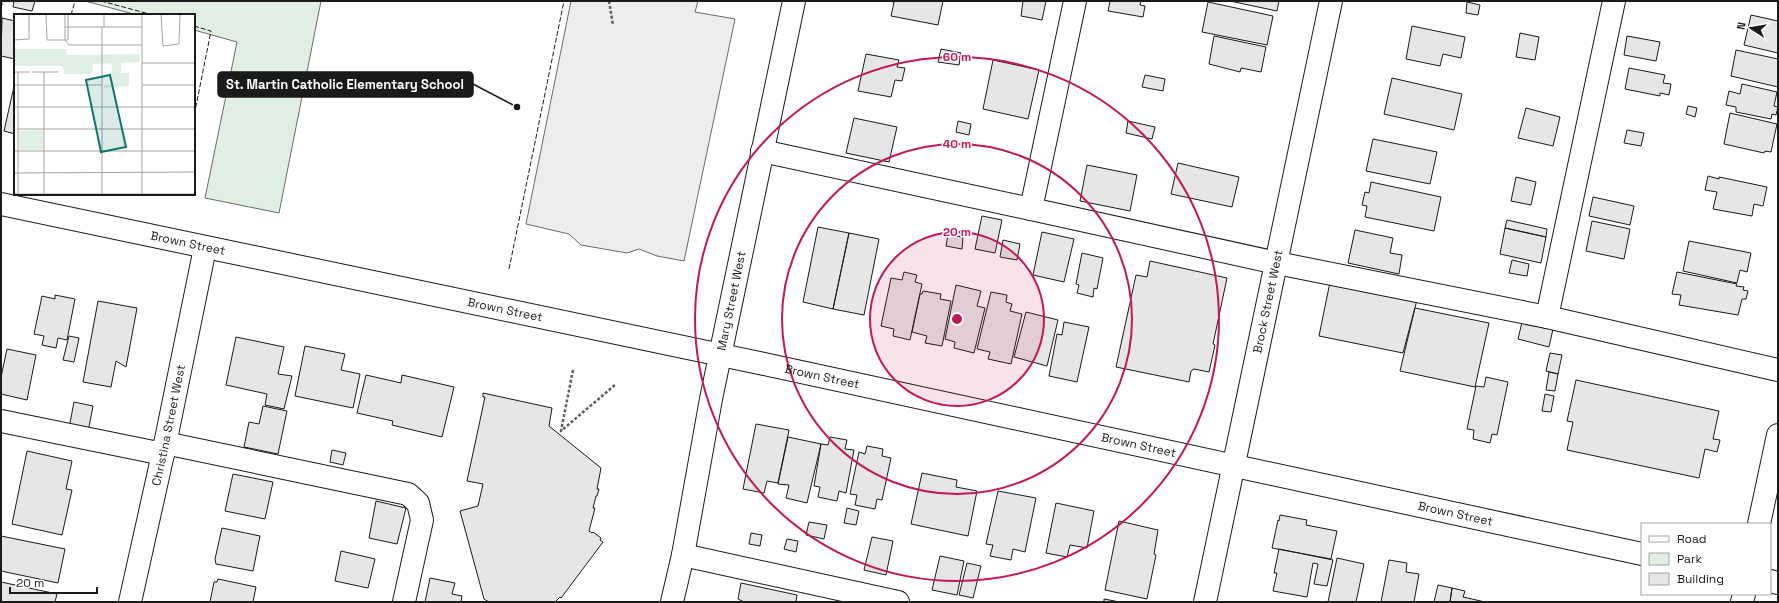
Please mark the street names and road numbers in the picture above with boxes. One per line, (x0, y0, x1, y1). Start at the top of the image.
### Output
street label: Brown Street (149, 228, 227, 259)
street label: Brock Street West (1249, 248, 1287, 355)
street label: Mary Street West (713, 250, 750, 352)
street label: Brown Street (466, 294, 544, 325)
street label: Brown Street (783, 361, 861, 392)
street label: Christina Street West (148, 363, 189, 487)
street label: Brown Street (1100, 429, 1178, 461)
street label: Brown Street (1416, 498, 1494, 530)

